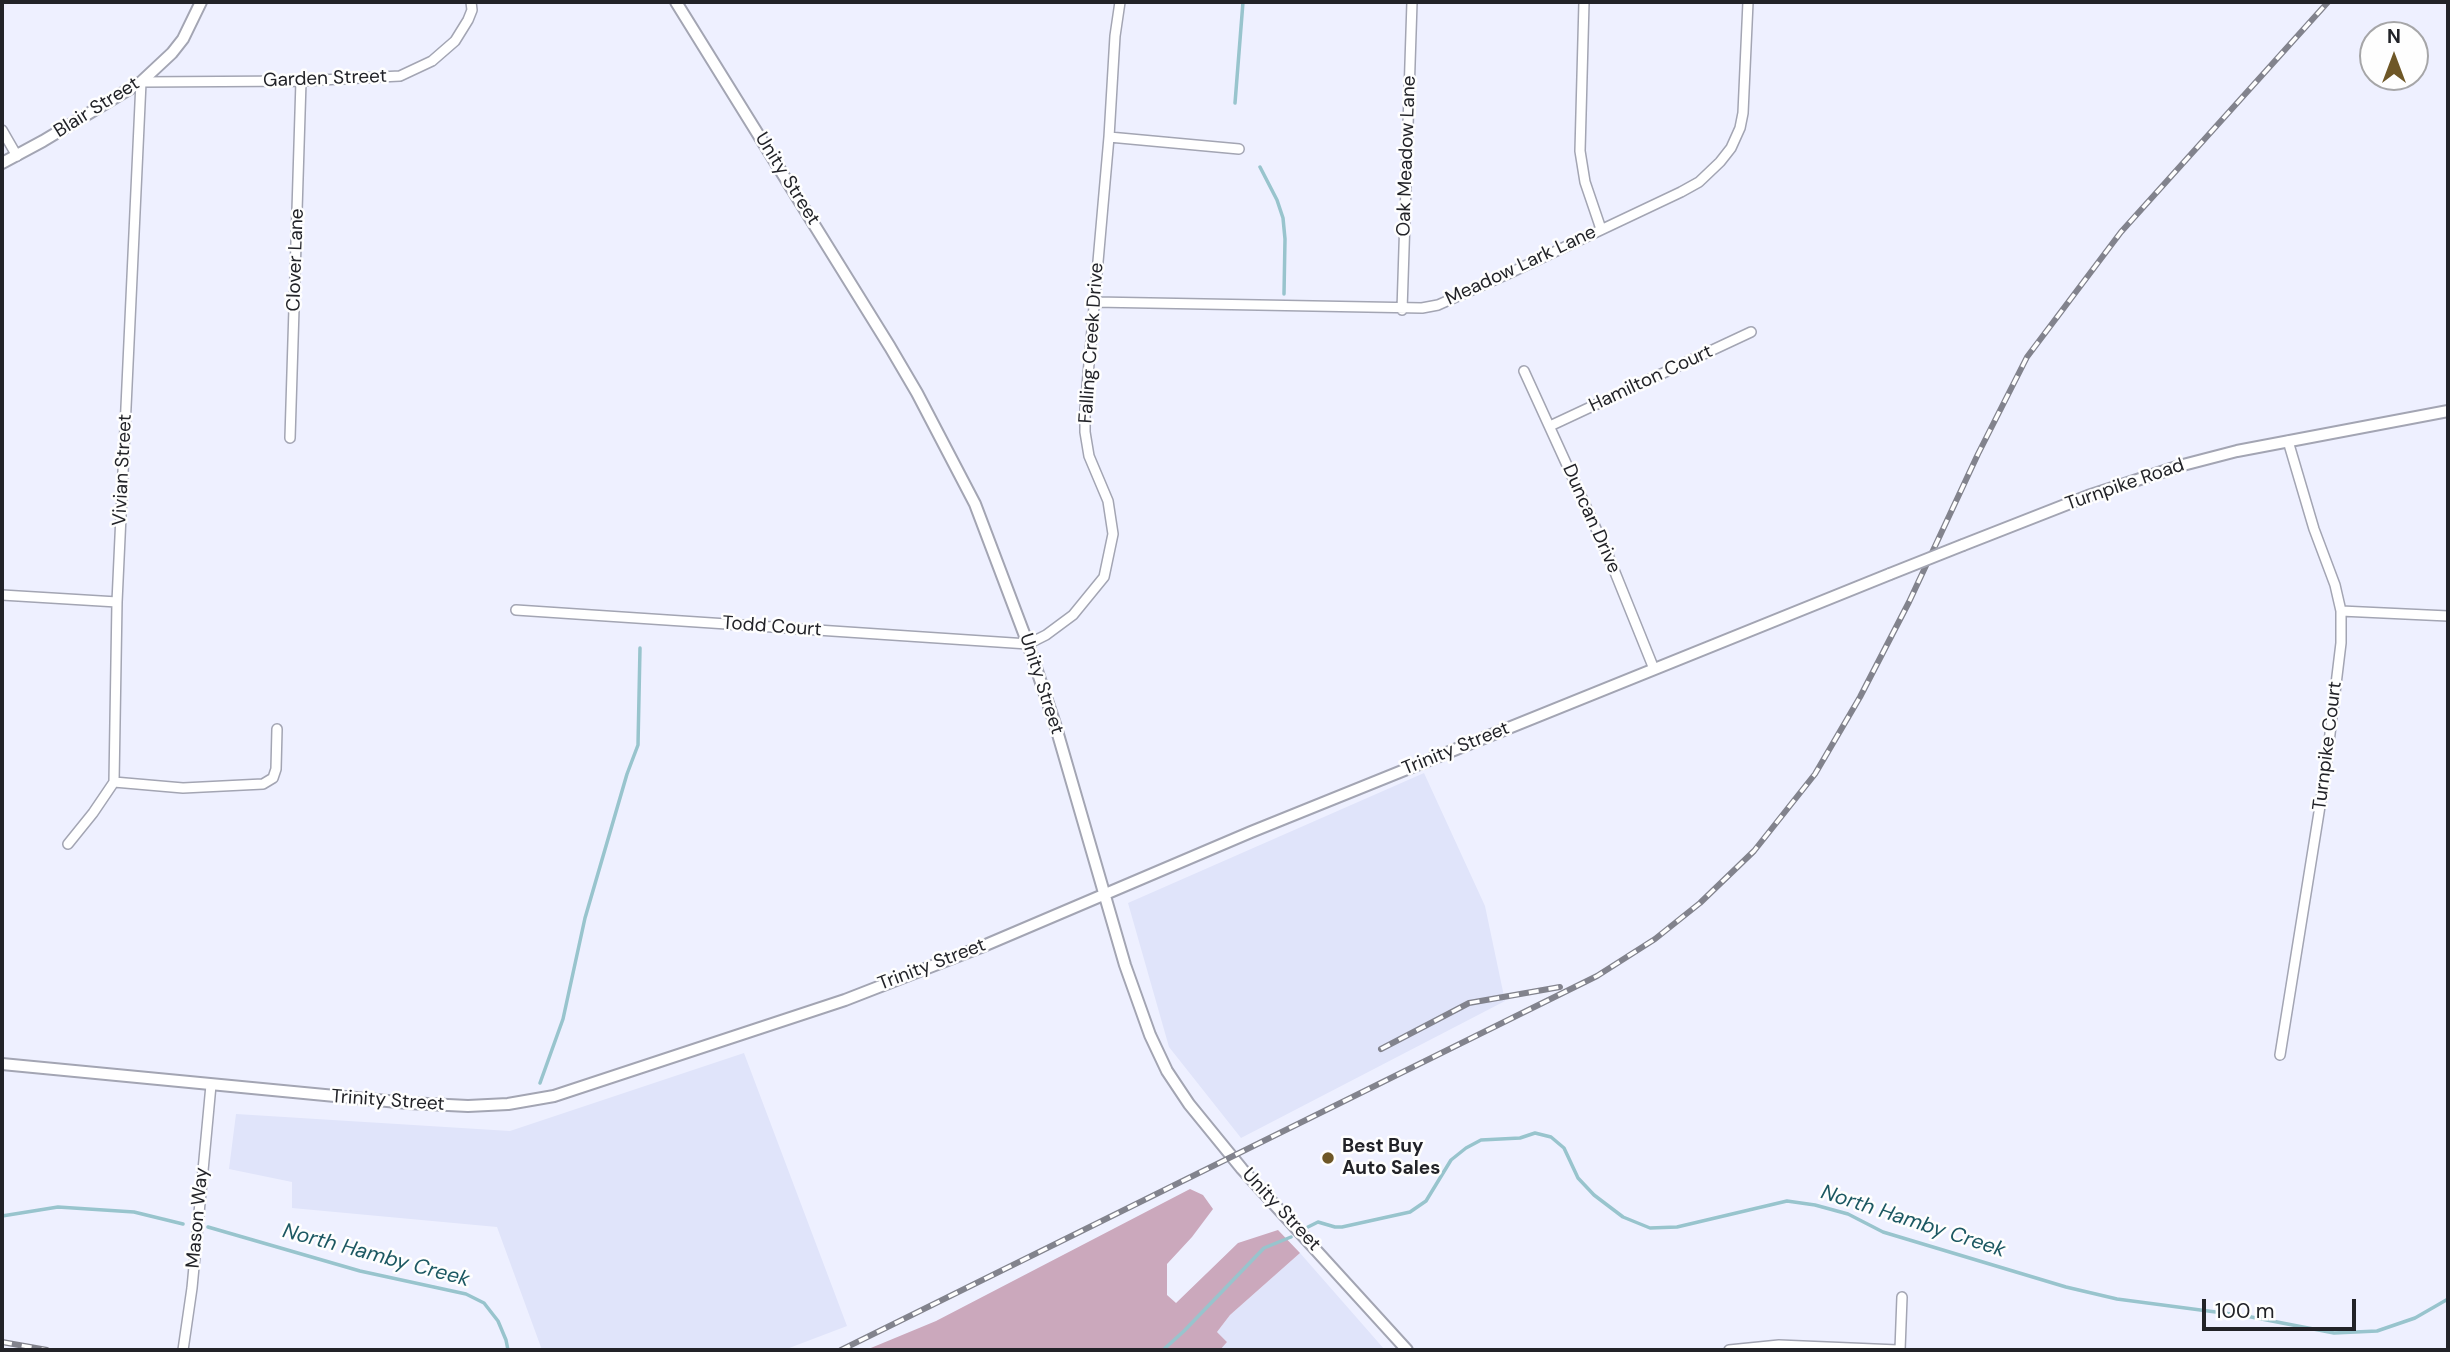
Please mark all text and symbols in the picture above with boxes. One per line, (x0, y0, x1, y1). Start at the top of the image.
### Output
north arrow (2359, 21, 2429, 91)
text: N (2387, 24, 2401, 49)
street label: Garden Street (263, 65, 387, 93)
street label: Blair Street (50, 73, 144, 143)
street label: Oak Meadow Lane (1393, 75, 1421, 237)
street label: Unity Street (750, 129, 824, 229)
street label: Clover Lane (283, 208, 309, 312)
street label: Meadow Lark Lane (1442, 221, 1600, 311)
street label: Falling Creek Drive (1075, 262, 1109, 424)
street label: Hamilton Court (1586, 340, 1716, 418)
street label: Vivian Street (109, 413, 137, 527)
street label: Turnpike Road (2063, 454, 2187, 516)
street label: Duncan Drive (1557, 461, 1625, 577)
street label: Todd Court (722, 612, 822, 642)
street label: Unity Street (1014, 631, 1068, 737)
street label: Turnpike Court (2309, 680, 2347, 812)
street label: Trinity Street (1399, 717, 1513, 781)
street label: Trinity Street (875, 934, 989, 996)
street label: Trinity Street (331, 1086, 445, 1116)
place label: Best Buy Auto Sales (1342, 1136, 1440, 1180)
marker: Best Buy Auto Sales (1320, 1150, 1336, 1166)
street label: Unity Street (1237, 1164, 1325, 1256)
street label: Mason Way (182, 1167, 214, 1269)
water label: North Hamby Creek (1818, 1180, 2008, 1264)
water label: North Hamby Creek (280, 1219, 472, 1293)
scale bar (2205, 1286, 2359, 1330)
text: 100 m (2215, 1297, 2275, 1325)

